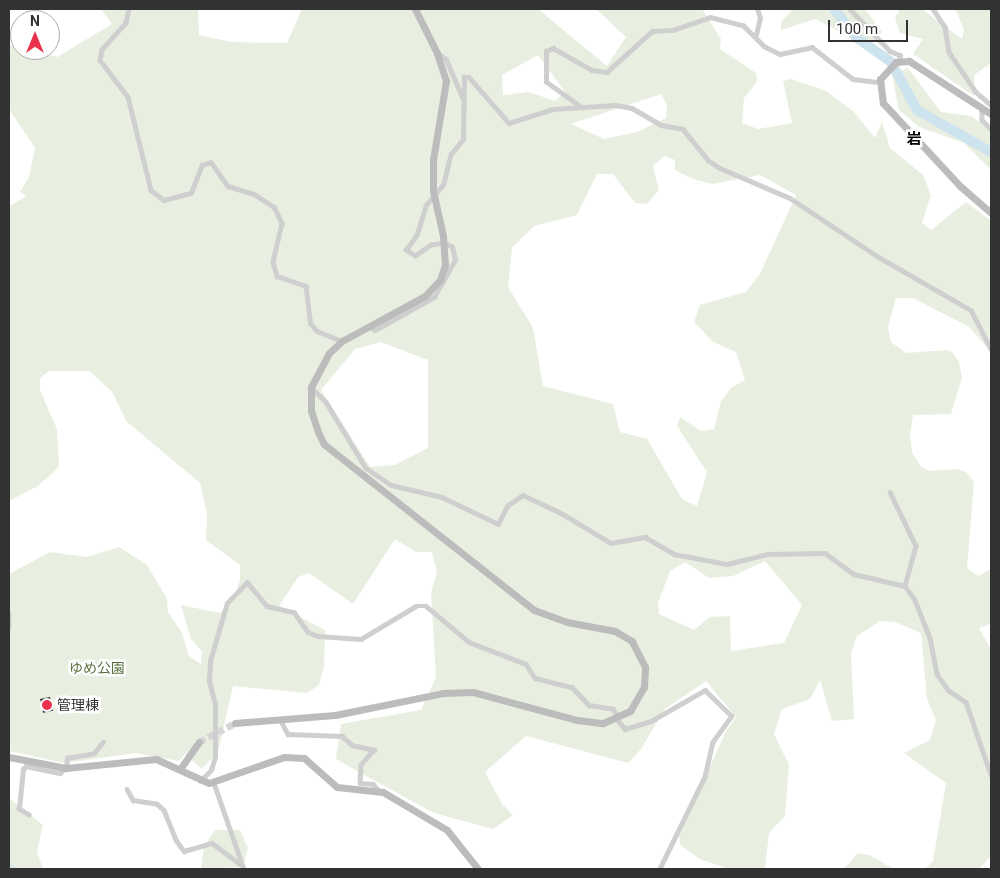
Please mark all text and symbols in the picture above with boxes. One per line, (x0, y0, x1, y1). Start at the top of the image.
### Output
north arrow (10, 10, 60, 60)
scale bar (830, 10, 910, 42)
text: N (30, 13, 40, 29)
text: 100 m (836, 20, 878, 38)
district label: 岩 (907, 131, 921, 149)
park label: ゆめ公園 (69, 660, 125, 676)
place label: 管理棟 (57, 697, 99, 713)
marker: 管理棟 (41, 699, 53, 711)

